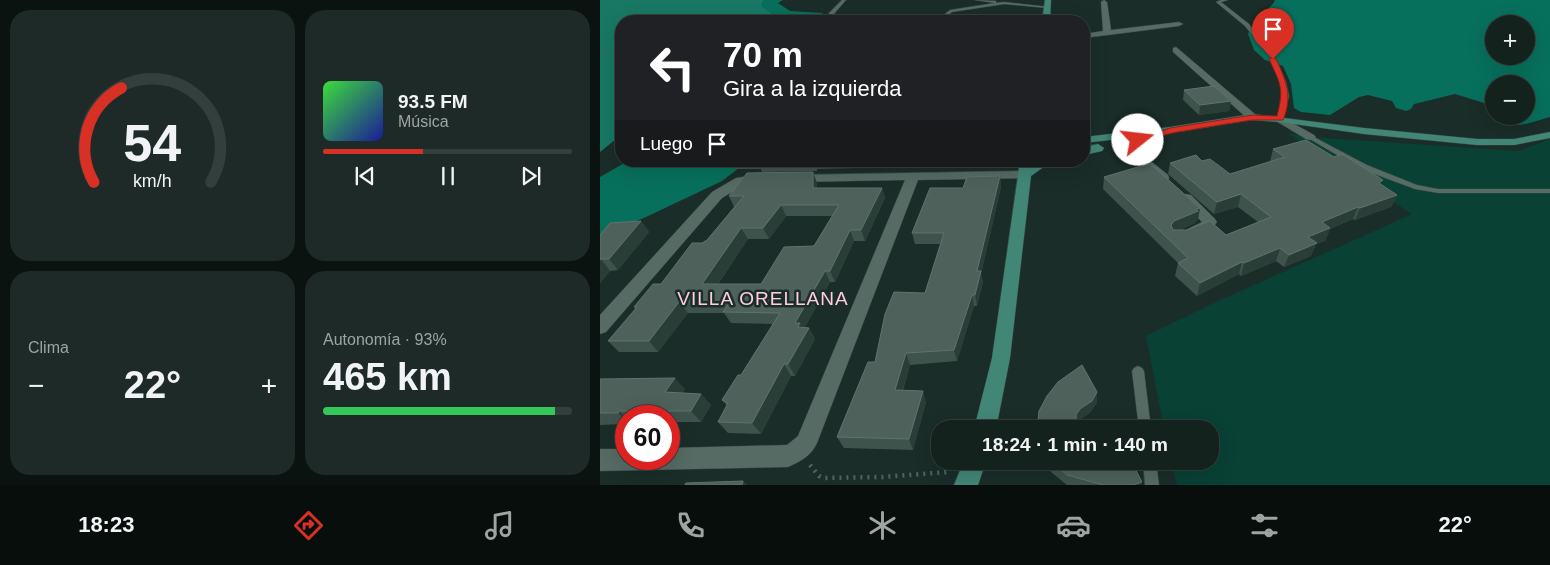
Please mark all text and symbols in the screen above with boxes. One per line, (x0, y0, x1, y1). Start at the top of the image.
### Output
pin (1252, 8, 1294, 59)
icon: arrive (1259, 15, 1287, 43)
map controls (1485, 15, 1535, 125)
button: + (1485, 15, 1535, 65)
icon: left (640, 35, 705, 100)
text: 70 m (723, 35, 803, 74)
button: − (1485, 75, 1535, 125)
text: Gira a la izquierda (723, 76, 902, 101)
text: 93.5 FM (398, 91, 468, 112)
text: Música (398, 113, 449, 130)
position arrow (1111, 113, 1163, 165)
text: 54 (124, 114, 181, 172)
icon: arrive (703, 130, 731, 158)
text: Luego (640, 133, 693, 154)
icon: previous (351, 162, 379, 190)
icon: pause (434, 162, 462, 190)
icon: next (517, 162, 545, 190)
text: km/h (133, 171, 172, 191)
district label: VILLA ORELLANA (677, 288, 849, 309)
text: Autonomía · 93% (323, 331, 447, 348)
text: Clima (28, 339, 69, 356)
text: 465 km (323, 356, 452, 398)
text: 22° (124, 364, 181, 406)
text: − (28, 370, 44, 401)
text: + (261, 370, 277, 401)
speed limit sign: 60 (615, 405, 680, 470)
text: 18:24 · 1 min · 140 m (982, 434, 1168, 455)
icon: directions (291, 508, 326, 543)
icon: music (482, 508, 517, 543)
icon: phone (673, 508, 708, 543)
icon: climate (865, 508, 900, 543)
icon: car (1056, 508, 1091, 543)
icon: filters (1247, 508, 1282, 543)
text: 18:23 (78, 512, 134, 537)
text: 22° (1439, 512, 1472, 537)

